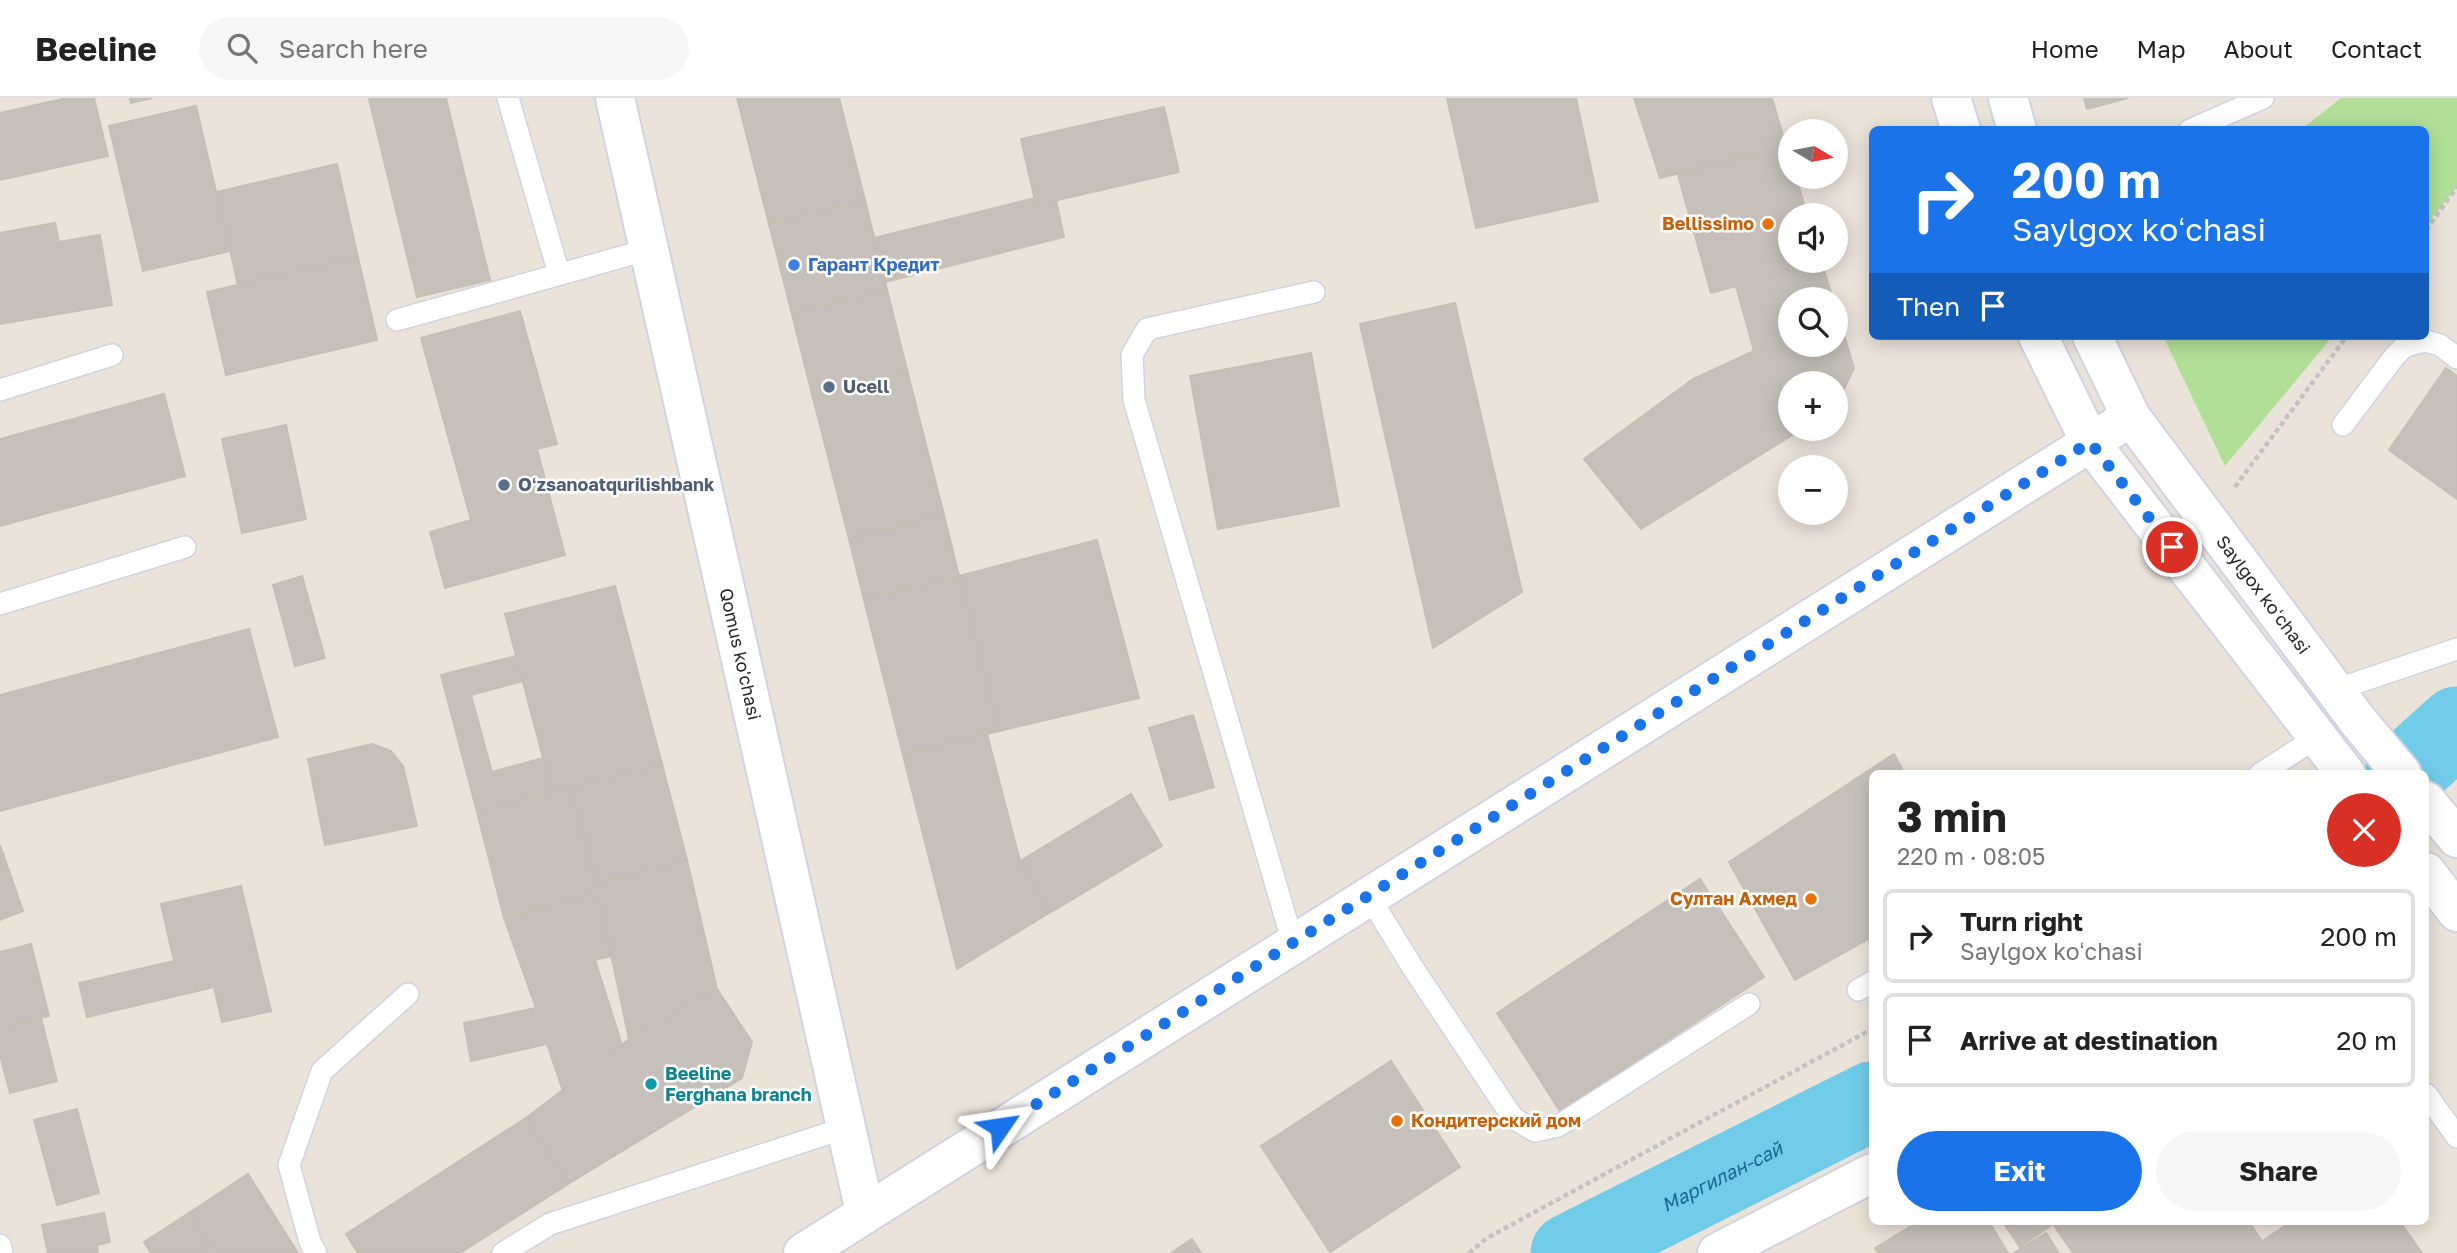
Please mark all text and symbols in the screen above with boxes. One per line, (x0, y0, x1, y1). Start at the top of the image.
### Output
search box (199, 17, 689, 80)
text: Beeline (35, 29, 157, 68)
icon: search (223, 29, 261, 67)
text: Search here (279, 33, 428, 64)
text: Home (2031, 34, 2099, 63)
text: Map (2137, 34, 2186, 63)
text: About (2224, 34, 2293, 63)
text: Contact (2331, 34, 2422, 63)
north arrow (1778, 119, 1848, 189)
map controls (1778, 119, 1848, 525)
text: 200 m (2012, 150, 2161, 209)
icon: right (1897, 154, 1988, 245)
button: sound (1778, 203, 1848, 273)
text: Saylgox koʻchasi (2012, 210, 2266, 248)
place label: Bellissimo (1662, 212, 1754, 234)
marker: Bellissimo (1760, 216, 1776, 232)
place label: Гарант Кредит (808, 253, 940, 275)
marker: Гарант Кредит (786, 257, 802, 273)
button: search (1778, 287, 1848, 357)
icon: arrive (1974, 287, 2012, 325)
text: Then (1897, 291, 1960, 322)
button: + (1778, 371, 1848, 441)
place label: Ucell (843, 375, 889, 397)
marker: Ucell (821, 379, 837, 395)
button: − (1778, 455, 1848, 525)
place label: Oʻzsanoatqurilishbank (518, 473, 715, 495)
marker: Oʻzsanoatqurilishbank (496, 477, 512, 493)
pin (2142, 517, 2202, 577)
icon: arrive (2153, 528, 2191, 566)
street label: Saylgox koʻchasi (2212, 531, 2316, 658)
street label: Qomus ko'chasi (715, 586, 766, 722)
text: 3 min (1897, 791, 2007, 841)
button: close (2327, 793, 2401, 867)
text: 220 m · 08:05 (1897, 842, 2045, 870)
place label: Султан Ахмед (1670, 887, 1797, 909)
marker: Султан Ахмед (1803, 891, 1819, 907)
text: Turn right (1960, 906, 2083, 937)
icon: right (1901, 917, 1939, 955)
text: 200 m (2320, 921, 2397, 952)
text: Saylgox koʻchasi (1960, 937, 2143, 965)
icon: arrive (1901, 1021, 1939, 1059)
text: Arrive at destination (1960, 1025, 2218, 1056)
text: 20 m (2336, 1025, 2397, 1056)
place label: Beeline Ferghana branch (665, 1062, 812, 1105)
marker: Beeline Ferghana branch (643, 1076, 659, 1092)
position arrow (963, 1090, 1037, 1164)
place label: Кондитерский дом (1411, 1109, 1581, 1131)
marker: Кондитерский дом (1389, 1113, 1405, 1129)
button: Exit (1897, 1131, 2142, 1211)
button: Share (2156, 1131, 2401, 1211)
water label: Маргилан-сай (1657, 1135, 1787, 1216)

